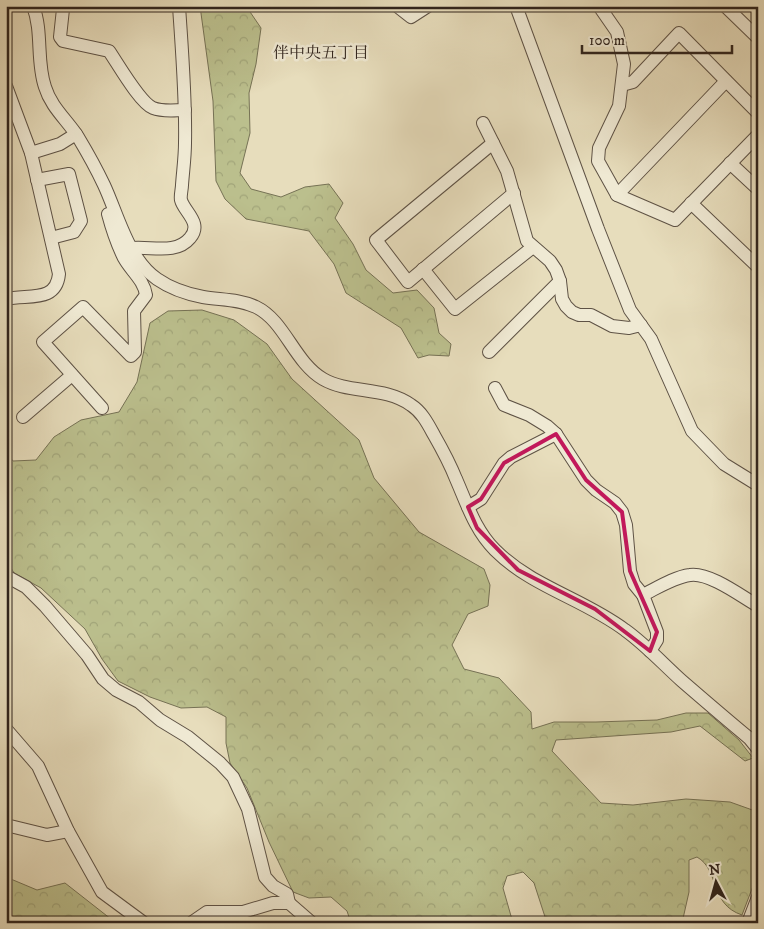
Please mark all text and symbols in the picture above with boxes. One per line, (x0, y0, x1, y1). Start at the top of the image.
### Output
scale bar (582, 22, 732, 54)
text: 100 m (589, 31, 625, 50)
district label: 伴中央五丁目 (273, 43, 369, 63)
north arrow (692, 856, 742, 906)
text: N (708, 860, 722, 880)

